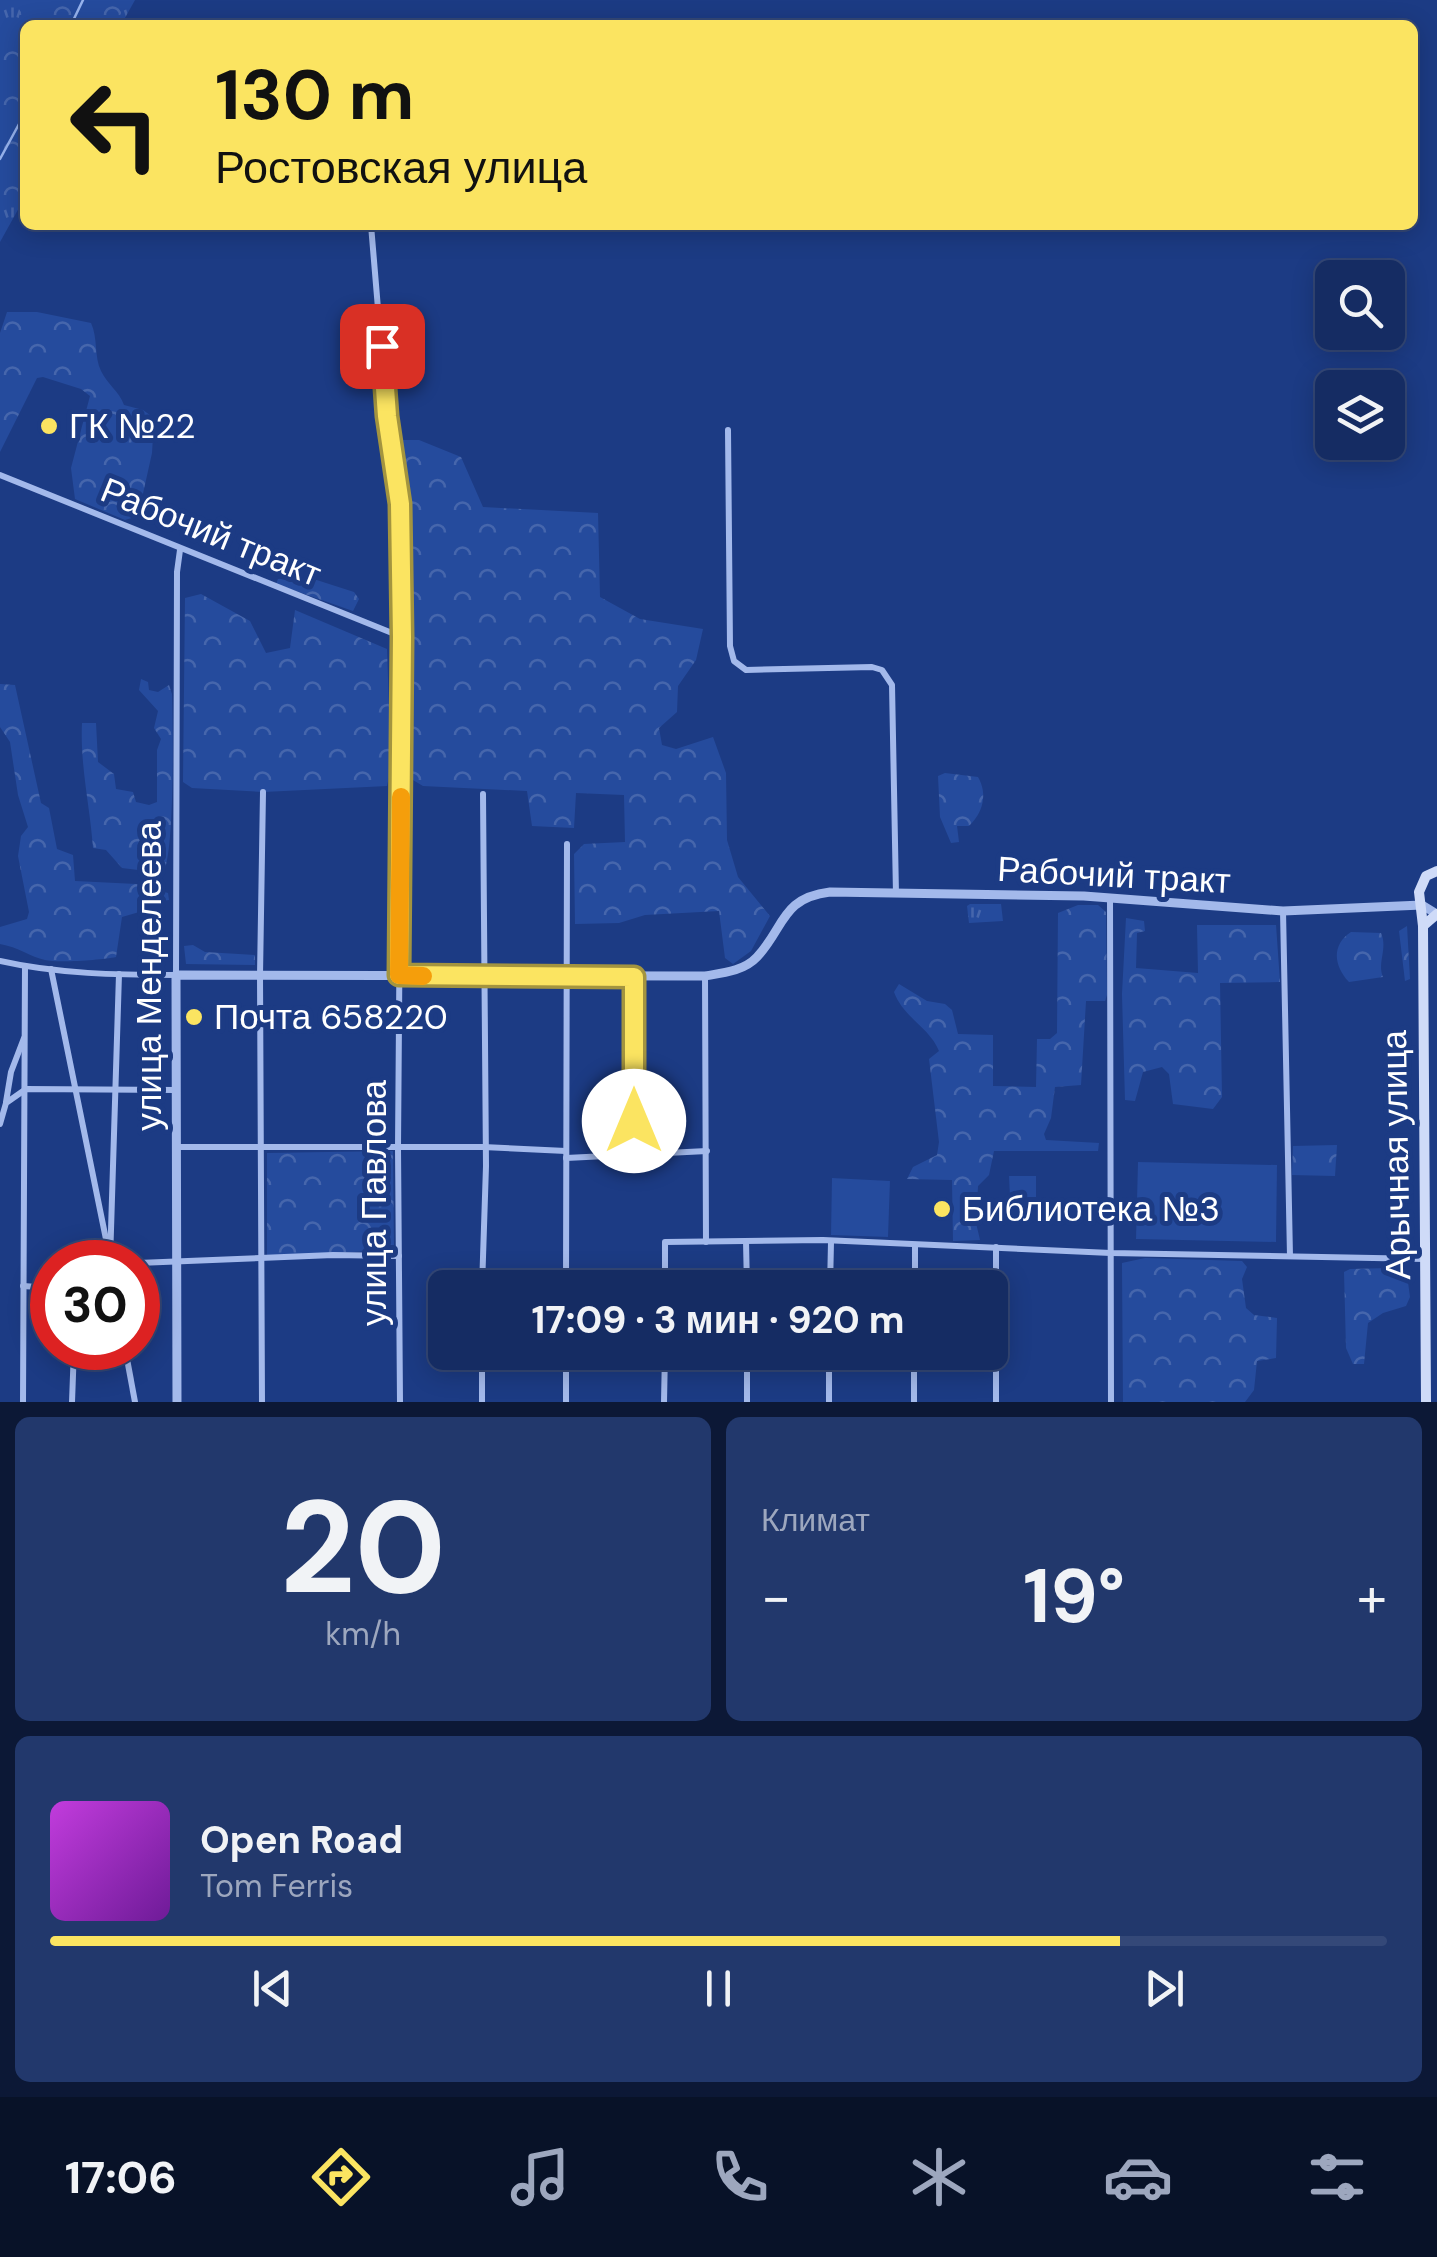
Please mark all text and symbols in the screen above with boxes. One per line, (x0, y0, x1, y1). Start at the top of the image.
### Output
text: 130 m (215, 50, 414, 141)
icon: left (50, 60, 180, 190)
text: Ростовская улица (215, 138, 587, 197)
map controls (1315, 260, 1405, 460)
button: search (1315, 260, 1405, 350)
pin (340, 304, 425, 389)
icon: arrive (355, 319, 410, 374)
button: layers (1315, 370, 1405, 460)
place label: ГК №22 (69, 403, 196, 449)
marker: ГК №22 (38, 415, 60, 437)
street label: Рабочий тракт (94, 467, 328, 597)
street label: улица Менделеева (126, 821, 172, 1131)
street label: Рабочий тракт (996, 846, 1232, 904)
place label: Почта 658220 (214, 994, 448, 1040)
marker: Почта 658220 (183, 1006, 205, 1028)
street label: Арычная улица (1371, 1029, 1421, 1280)
position arrow (582, 1069, 686, 1173)
street label: улица Павлова (351, 1080, 397, 1326)
place label: Библиотека №3 (962, 1186, 1220, 1232)
marker: Библиотека №3 (931, 1198, 953, 1220)
speed limit sign: 30 (30, 1240, 160, 1370)
text: 17:09 · 3 мин · 920 m (532, 1295, 904, 1345)
text: 20 (280, 1463, 446, 1632)
text: Климат (761, 1499, 870, 1541)
text: 19° (1023, 1548, 1125, 1645)
text: − (761, 1561, 791, 1633)
text: + (1357, 1561, 1387, 1633)
text: km/h (325, 1613, 401, 1655)
text: Open Road (200, 1815, 403, 1865)
text: Tom Ferris (200, 1865, 353, 1907)
icon: previous (245, 1961, 300, 2016)
icon: pause (691, 1961, 746, 2016)
icon: next (1137, 1961, 1192, 2016)
icon: directions (306, 2142, 376, 2212)
icon: music (505, 2142, 575, 2212)
icon: phone (705, 2142, 775, 2212)
icon: climate (904, 2142, 974, 2212)
icon: car (1103, 2142, 1173, 2212)
icon: filters (1302, 2142, 1372, 2212)
text: 17:06 (65, 2148, 177, 2207)

